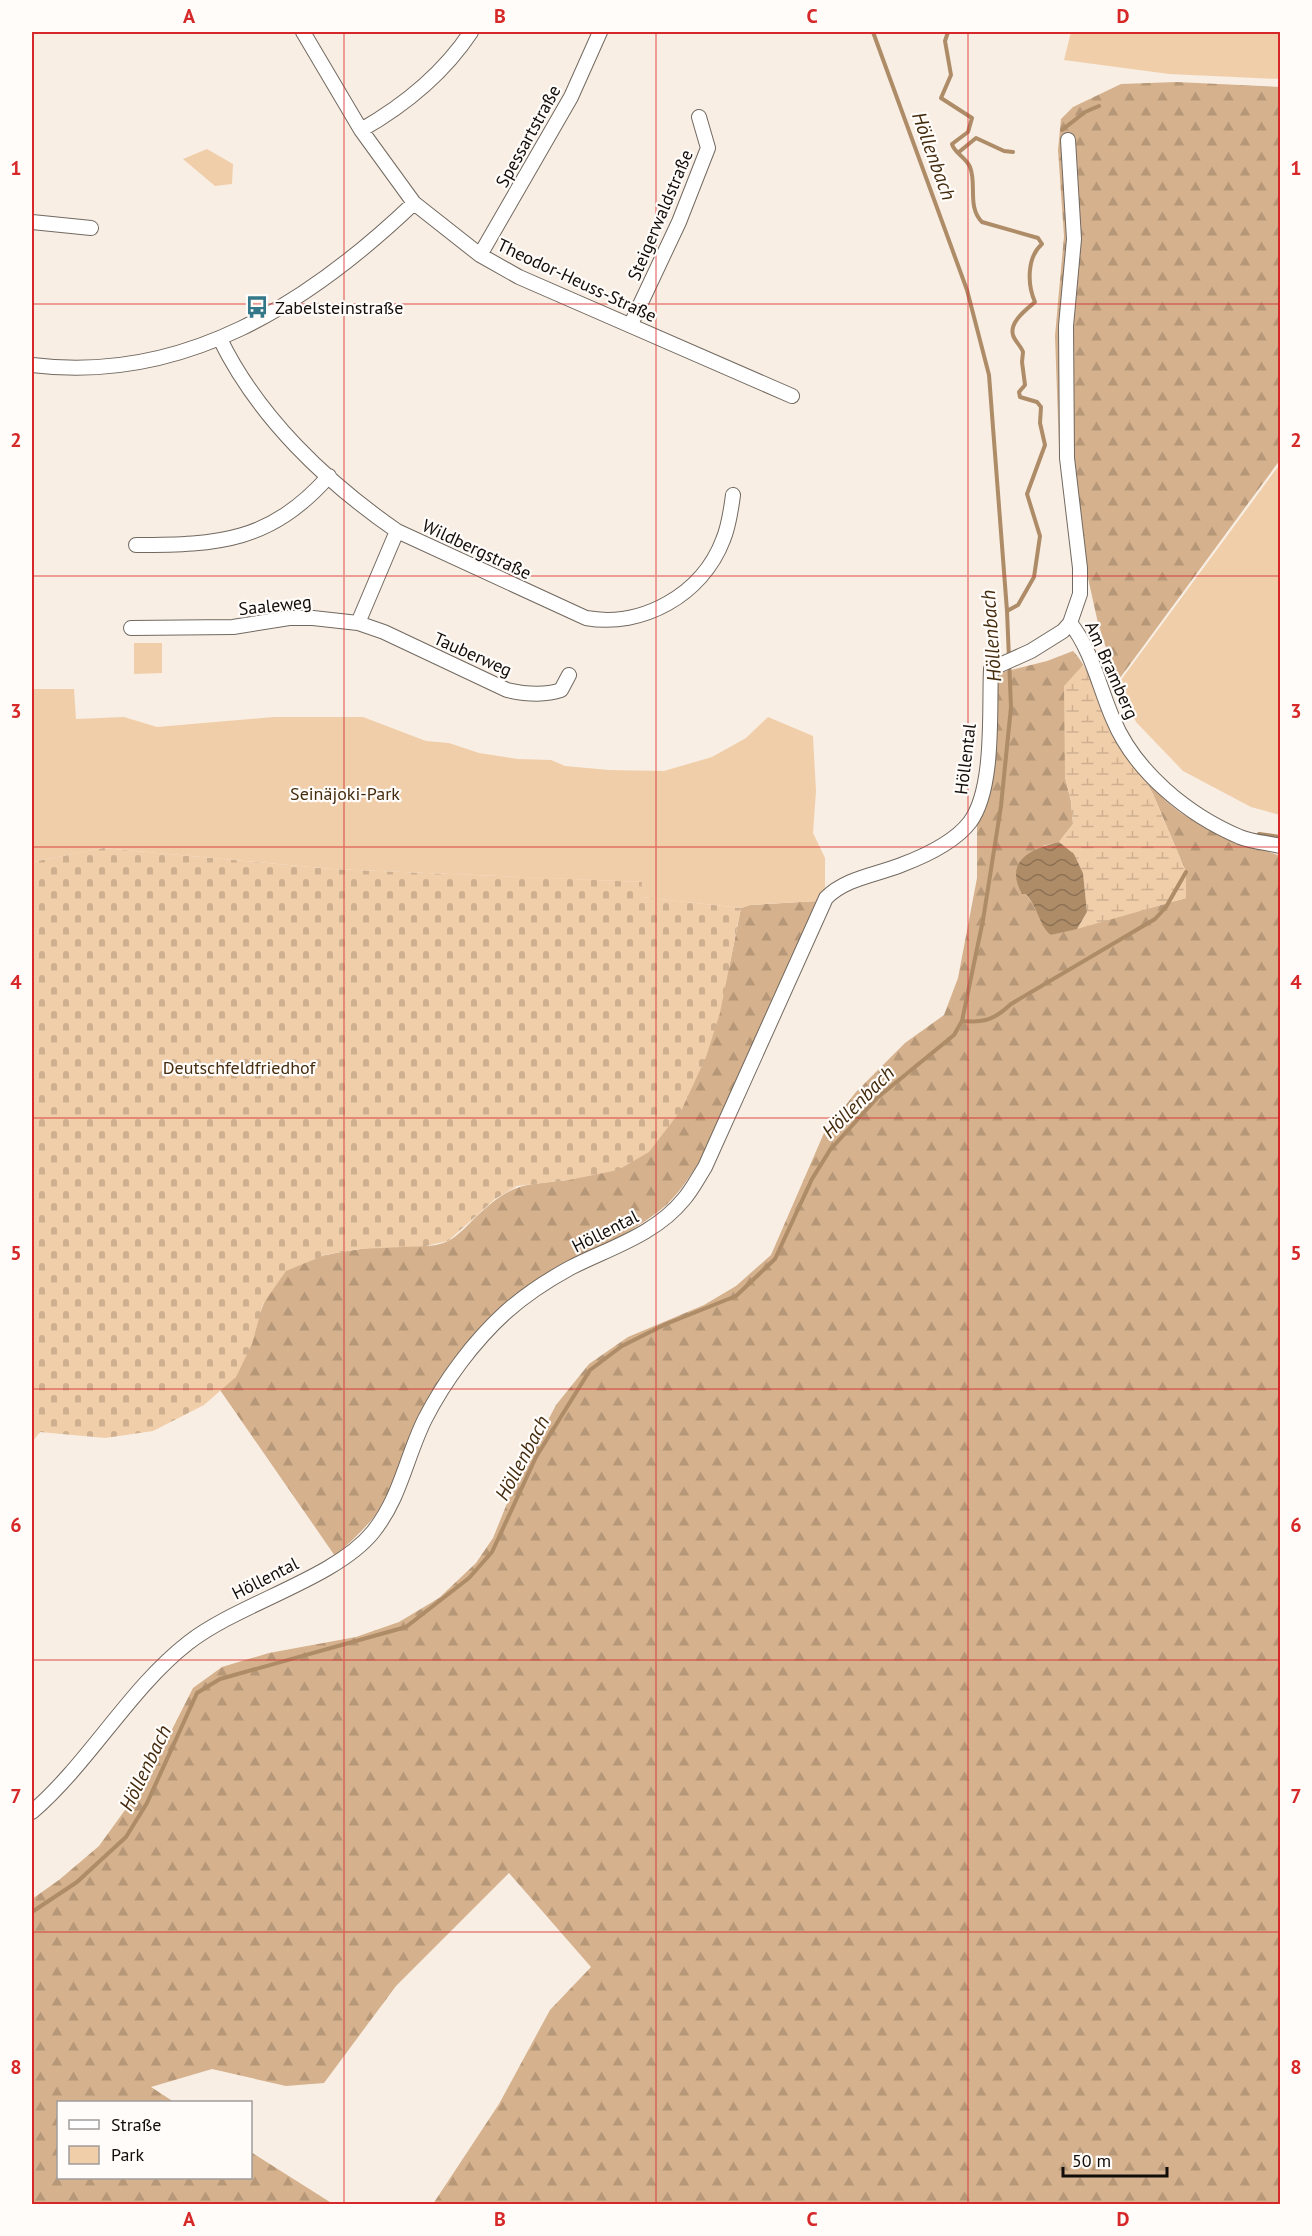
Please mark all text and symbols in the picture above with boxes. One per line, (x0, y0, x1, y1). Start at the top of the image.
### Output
text: A (183, 3, 196, 29)
text: B (494, 3, 506, 29)
text: C (806, 3, 818, 29)
text: D (1117, 3, 1130, 29)
street label: Spessartstraße (490, 81, 566, 191)
water label: Höllenbach (906, 108, 962, 204)
street label: Steigerwaldstraße (622, 146, 698, 284)
text: 1 (10, 155, 22, 181)
text: 1 (1290, 155, 1302, 181)
street label: Theodor-Heuss-Straße (494, 233, 660, 327)
bus stop icon: Zabelsteinstraße (244, 294, 270, 320)
place label: Zabelsteinstraße (275, 296, 403, 319)
text: 2 (10, 427, 22, 453)
text: 2 (1290, 427, 1302, 453)
street label: Wildbergstraße (419, 514, 535, 584)
water label: Höllenbach (975, 589, 1007, 683)
street label: Saaleweg (237, 590, 313, 620)
street label: Am Bramberg (1080, 617, 1144, 723)
street label: Tauberweg (430, 627, 516, 681)
text: 3 (10, 698, 22, 724)
text: 3 (1290, 698, 1302, 724)
street label: Höllental (949, 721, 981, 796)
park label: Seinäjoki-Park (290, 782, 400, 805)
text: 4 (10, 969, 22, 995)
text: 4 (1290, 969, 1302, 995)
park label: Deutschfeldfriedhof (163, 1056, 316, 1079)
water label: Höllenbach (816, 1060, 900, 1144)
street label: Höllental (568, 1204, 643, 1257)
text: 5 (10, 1240, 22, 1266)
text: 5 (1290, 1240, 1302, 1266)
water label: Höllenbach (489, 1411, 555, 1505)
text: 6 (10, 1512, 22, 1538)
text: 6 (1290, 1512, 1302, 1538)
street label: Höllental (228, 1551, 303, 1604)
water label: Höllenbach (113, 1721, 177, 1815)
text: 7 (10, 1783, 22, 1809)
text: 7 (1290, 1783, 1302, 1809)
text: 8 (10, 2054, 22, 2080)
text: 8 (1290, 2054, 1302, 2080)
legend (57, 2101, 252, 2179)
text: Straße (111, 2113, 162, 2136)
scale bar (1063, 2140, 1166, 2178)
text: Park (111, 2143, 144, 2166)
text: 50 m (1072, 2149, 1111, 2172)
text: A (183, 2206, 196, 2232)
text: B (494, 2206, 506, 2232)
text: C (806, 2206, 818, 2232)
text: D (1117, 2206, 1130, 2232)

